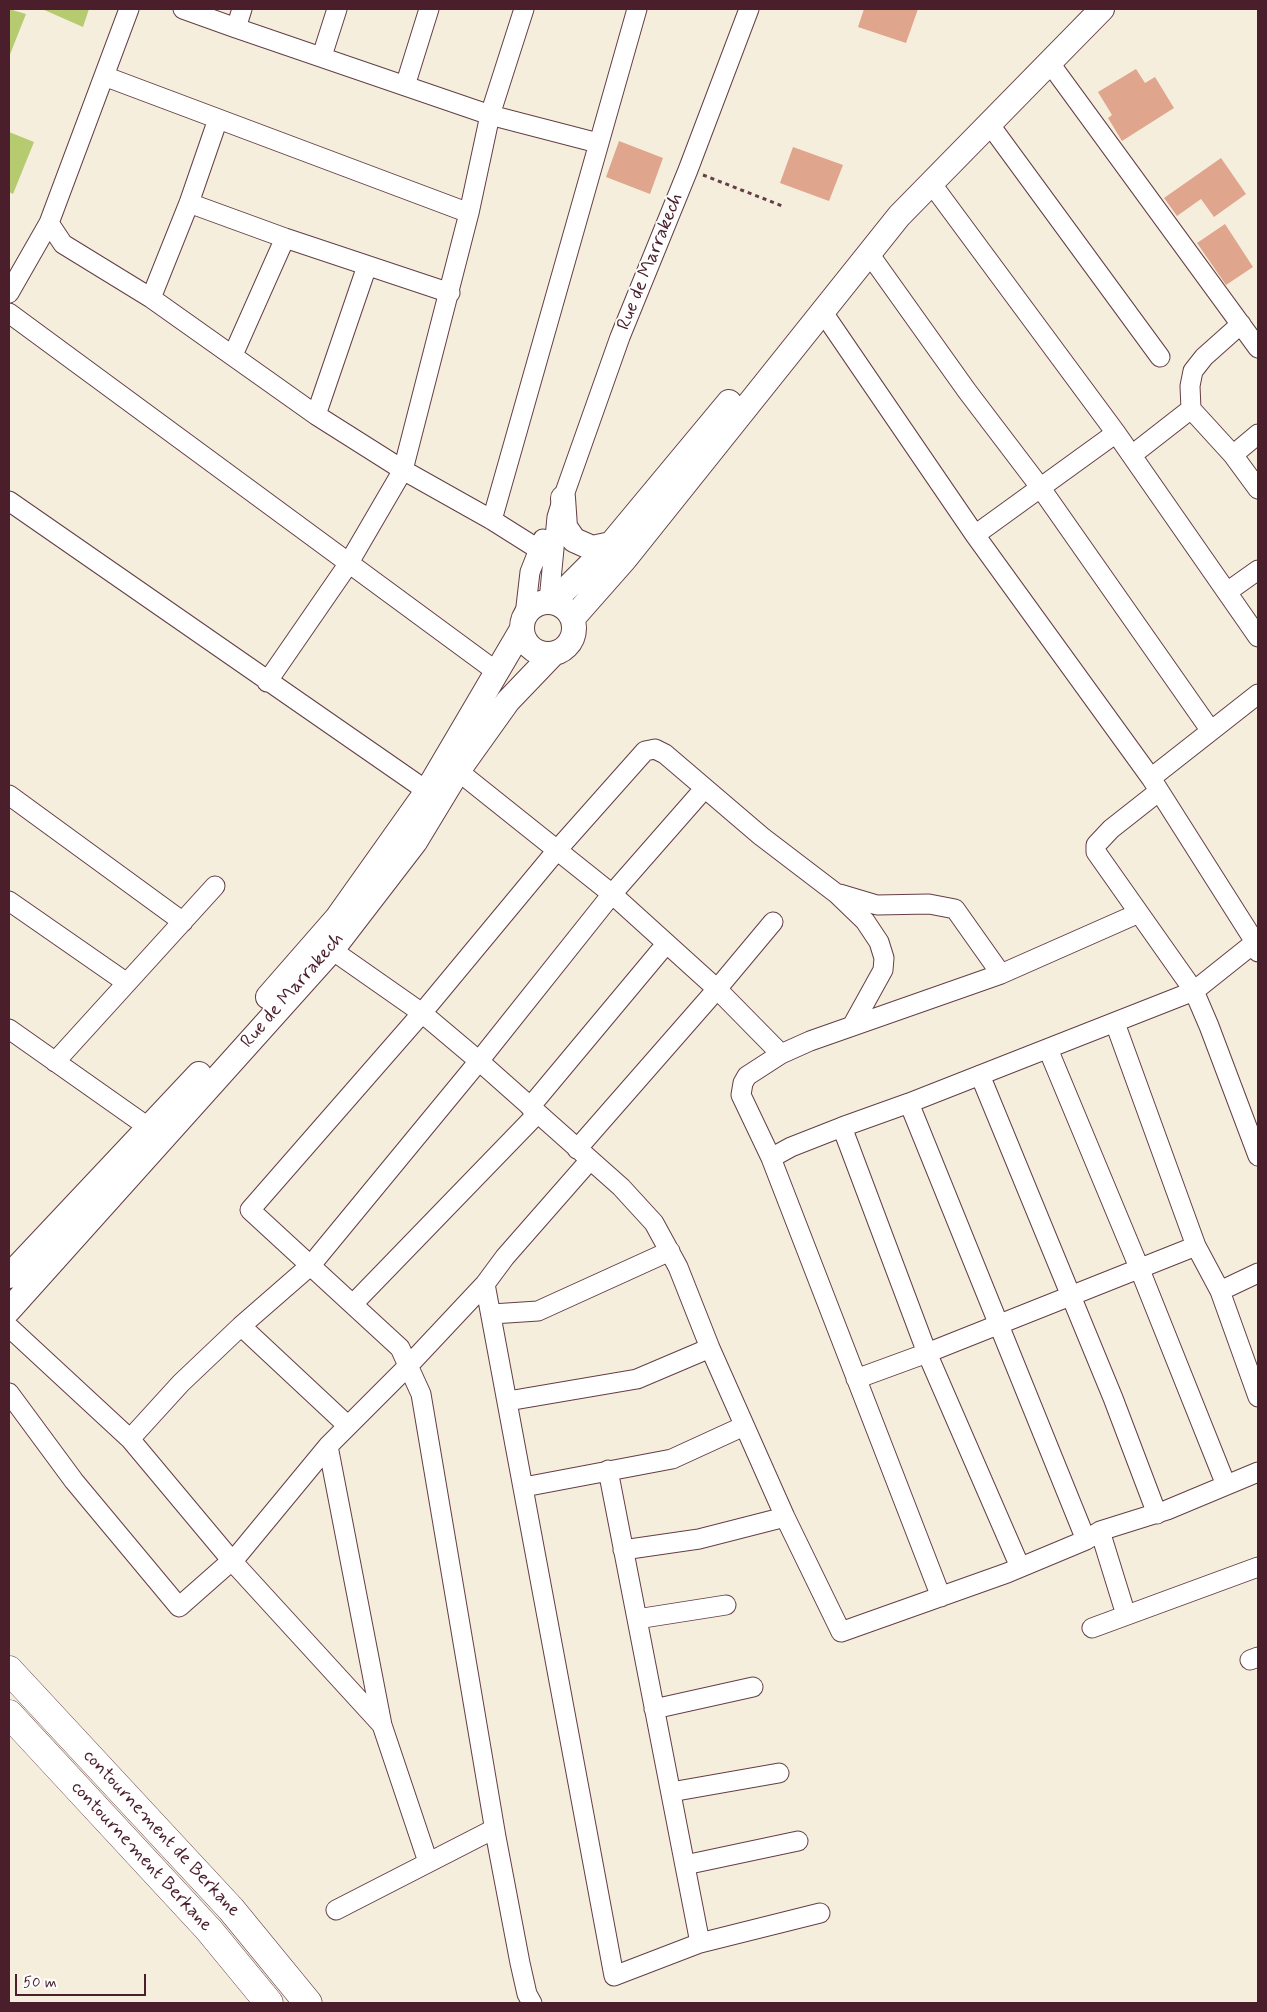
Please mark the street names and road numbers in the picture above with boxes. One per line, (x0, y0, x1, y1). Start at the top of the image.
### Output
street label: Rue de Marrakech (613, 190, 689, 334)
street label: Rue de Marrakech (237, 929, 349, 1053)
street label: contournement de Berkane (77, 1746, 245, 1922)
street label: contournement Berkane (65, 1777, 217, 1937)

